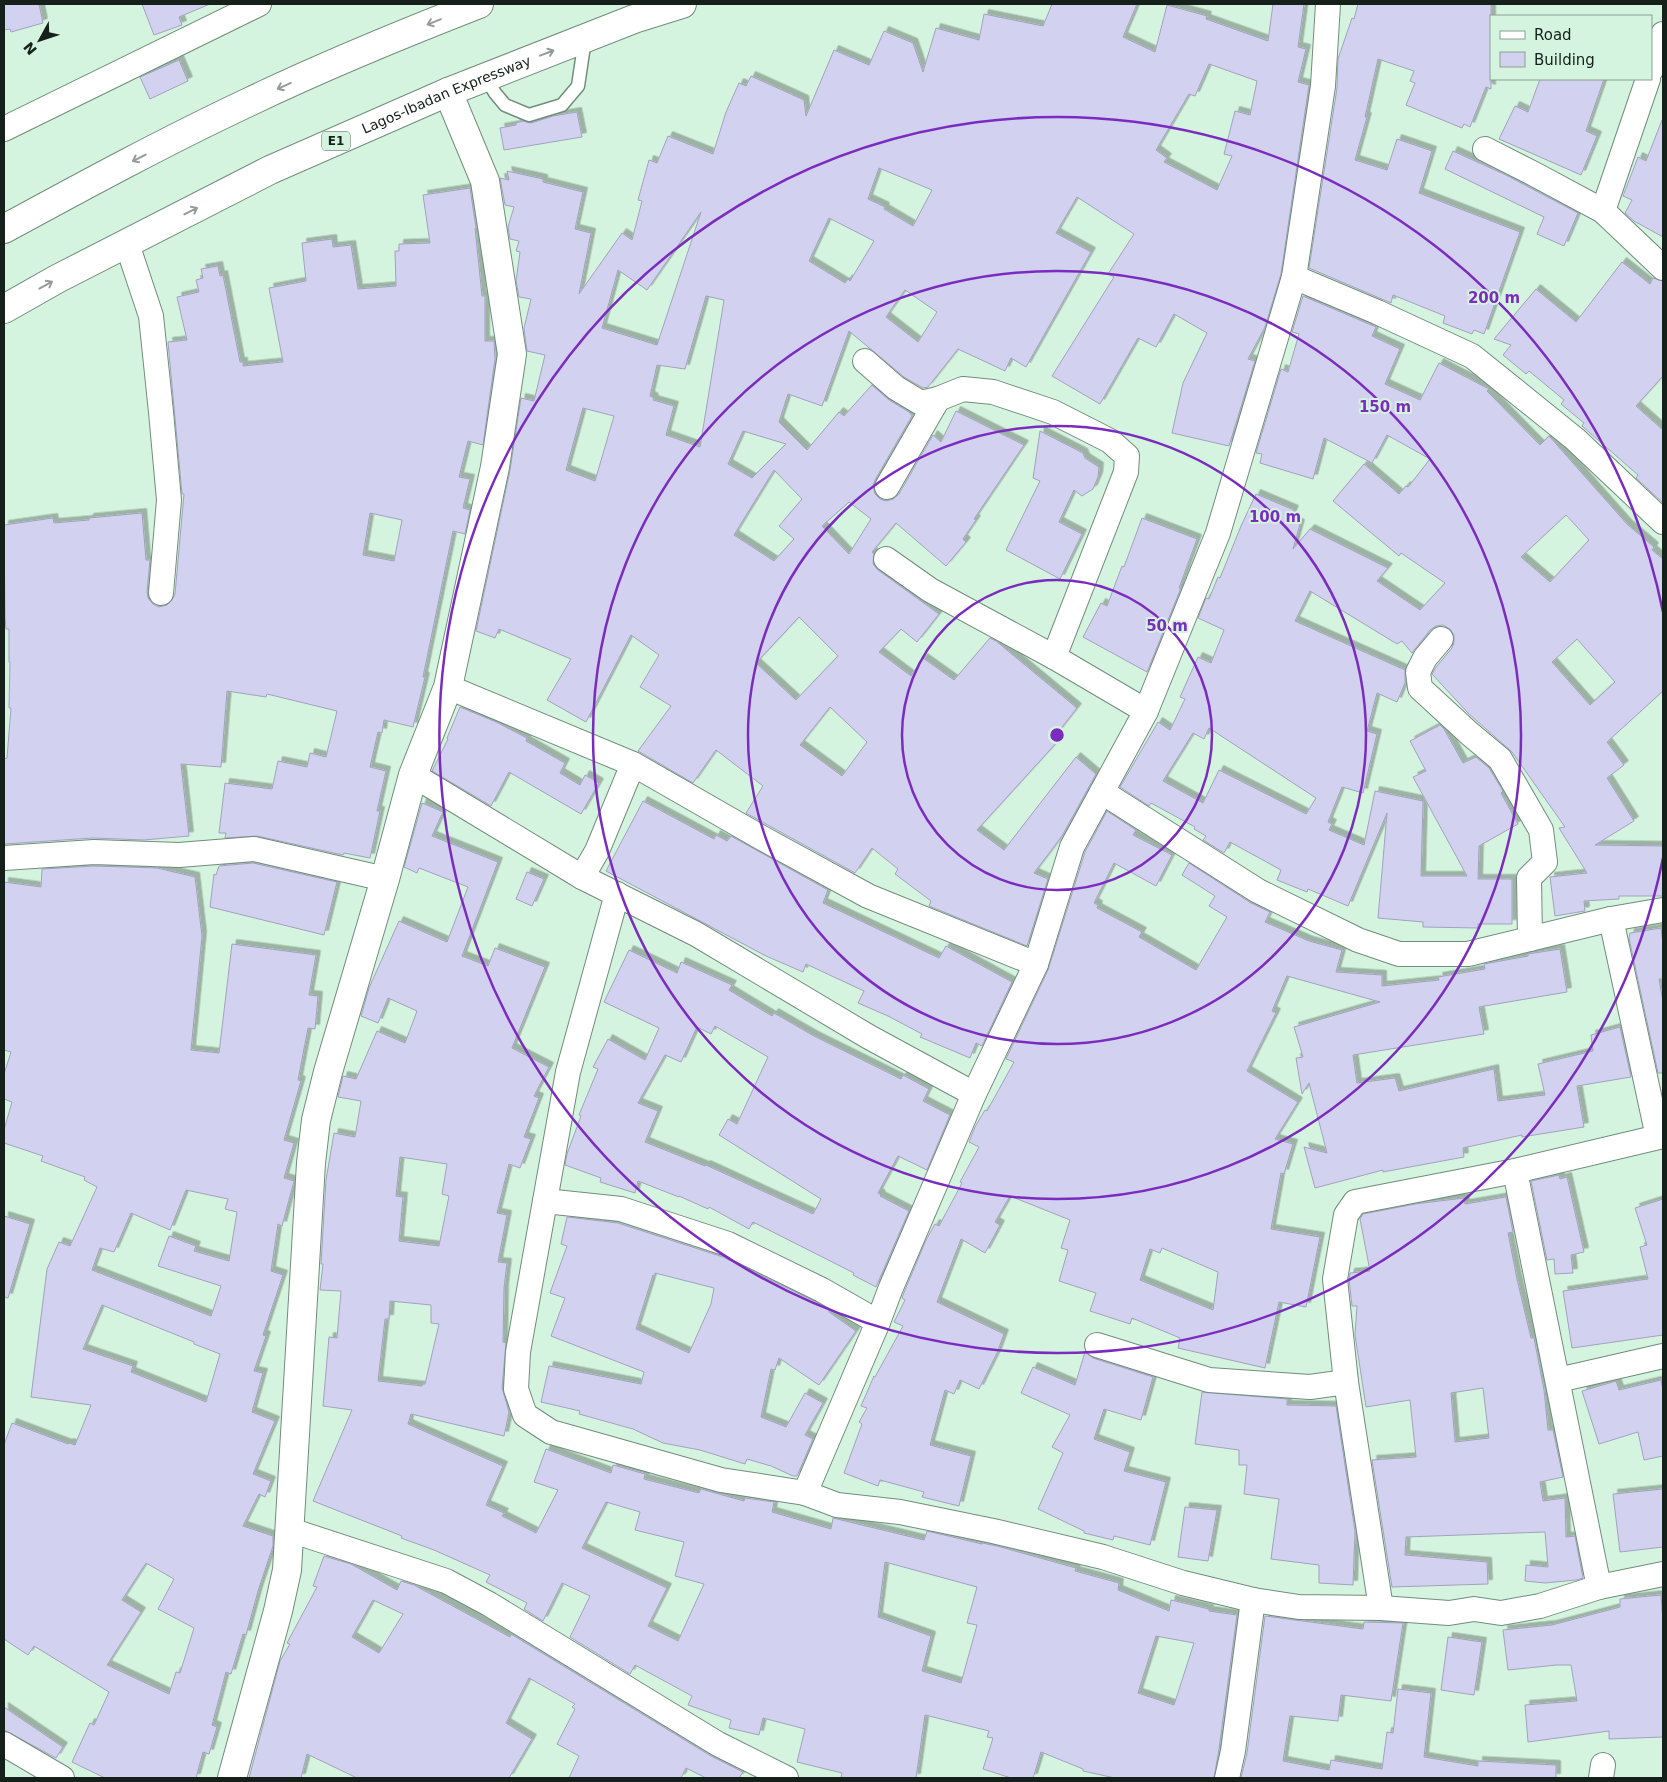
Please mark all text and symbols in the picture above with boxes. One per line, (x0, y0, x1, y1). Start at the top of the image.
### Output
north arrow (15, 15, 65, 65)
legend (1490, 15, 1652, 80)
one-way arrow (427, 18, 442, 27)
text: Road (1534, 26, 1572, 44)
text: N (20, 39, 40, 58)
one-way arrow (539, 48, 554, 58)
text: Building (1534, 51, 1595, 69)
street label: Lagos-Ibadan Expressway (359, 52, 533, 137)
one-way arrow (277, 82, 292, 92)
road number: E1 (322, 132, 350, 150)
one-way arrow (131, 153, 146, 163)
one-way arrow (183, 206, 198, 216)
one-way arrow (39, 280, 54, 290)
text: 200 m (1468, 289, 1520, 307)
text: 150 m (1359, 398, 1411, 416)
text: 100 m (1249, 508, 1301, 526)
text: 50 m (1146, 617, 1188, 635)
centre of rings (1048, 726, 1066, 744)

